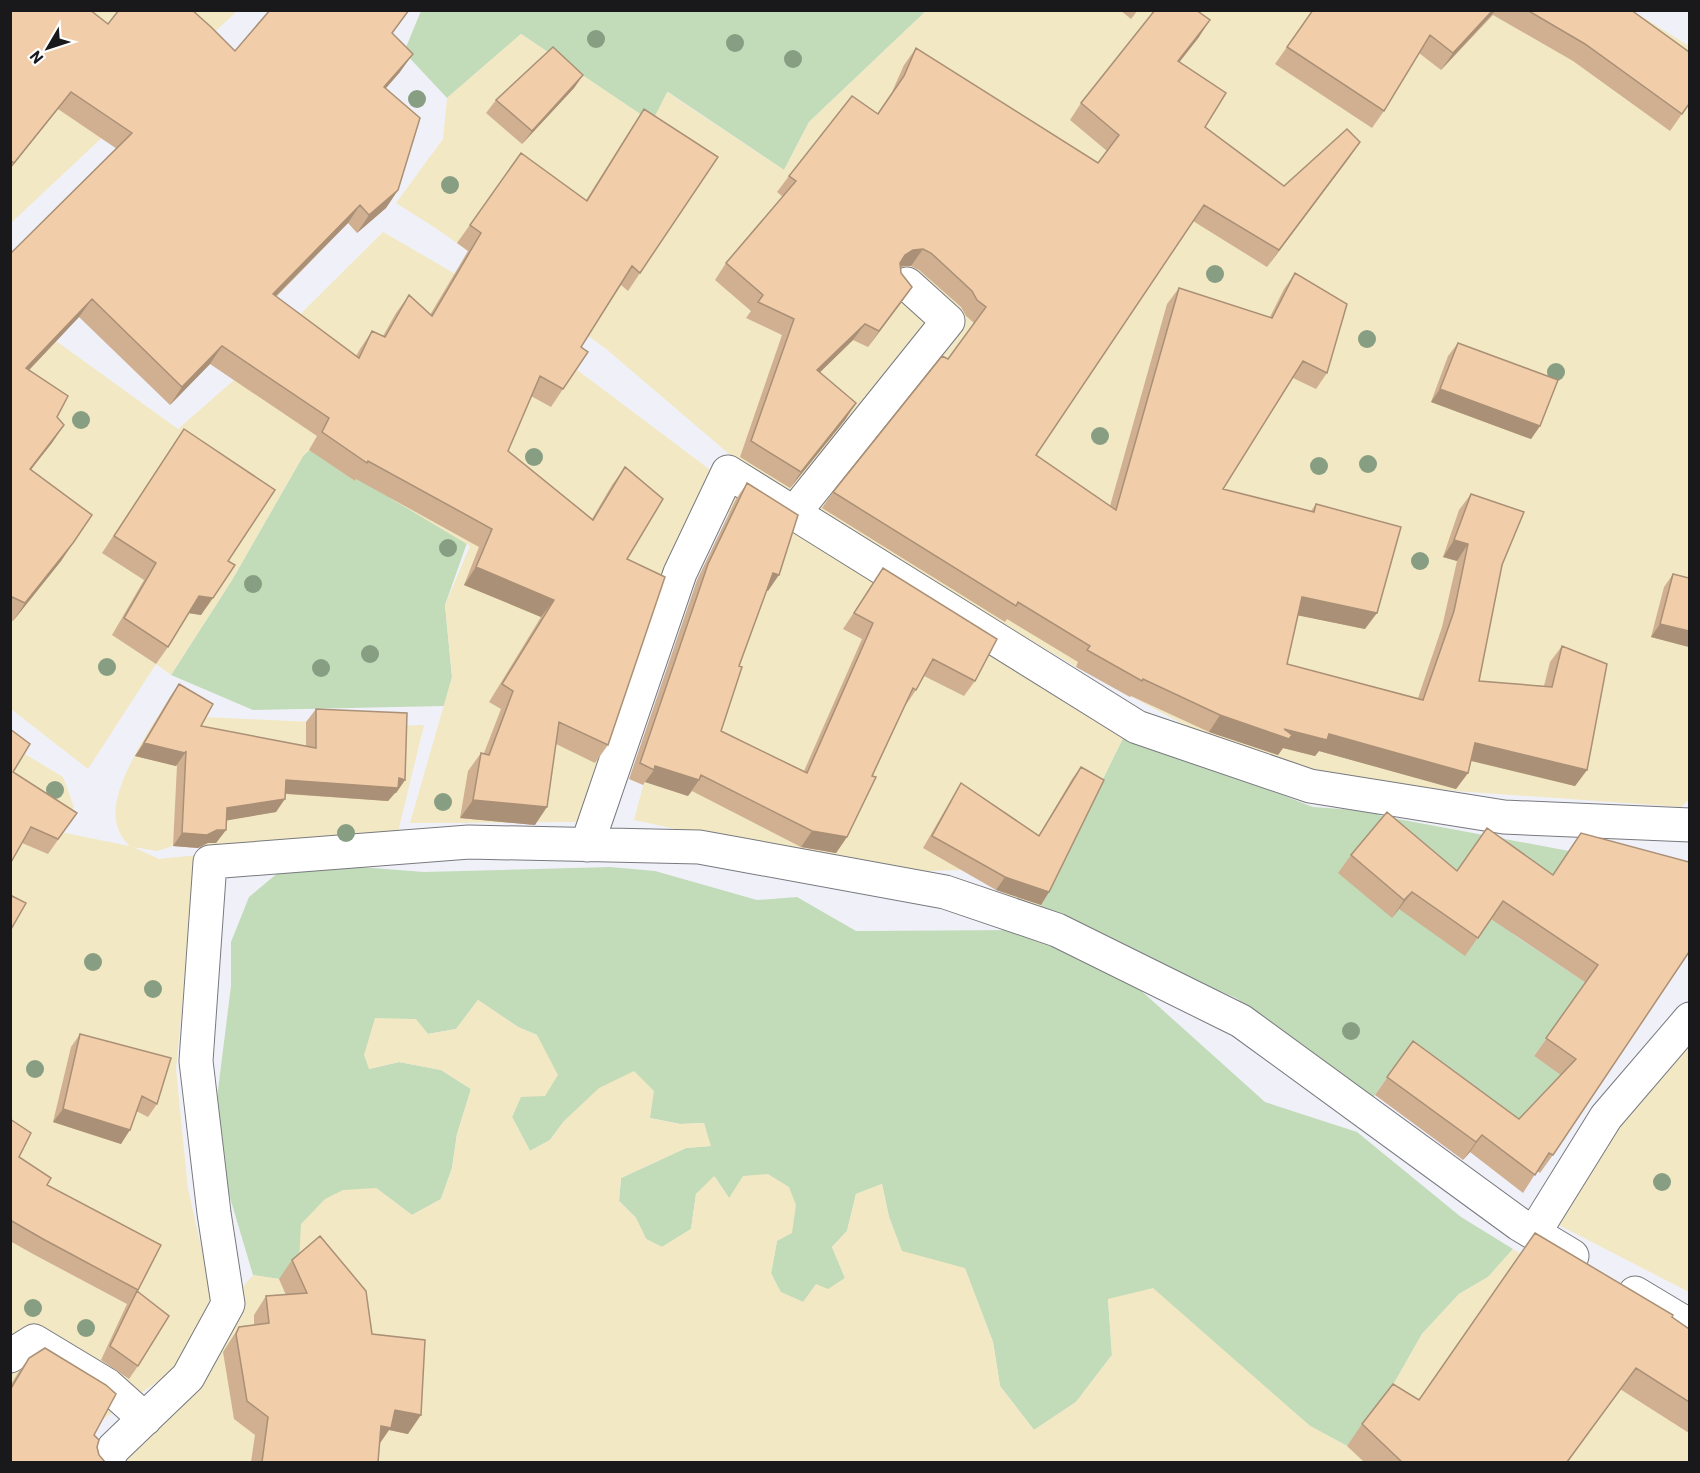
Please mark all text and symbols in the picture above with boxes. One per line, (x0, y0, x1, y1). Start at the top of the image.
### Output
north arrow (18, 18, 78, 78)
text: N (25, 48, 47, 68)

